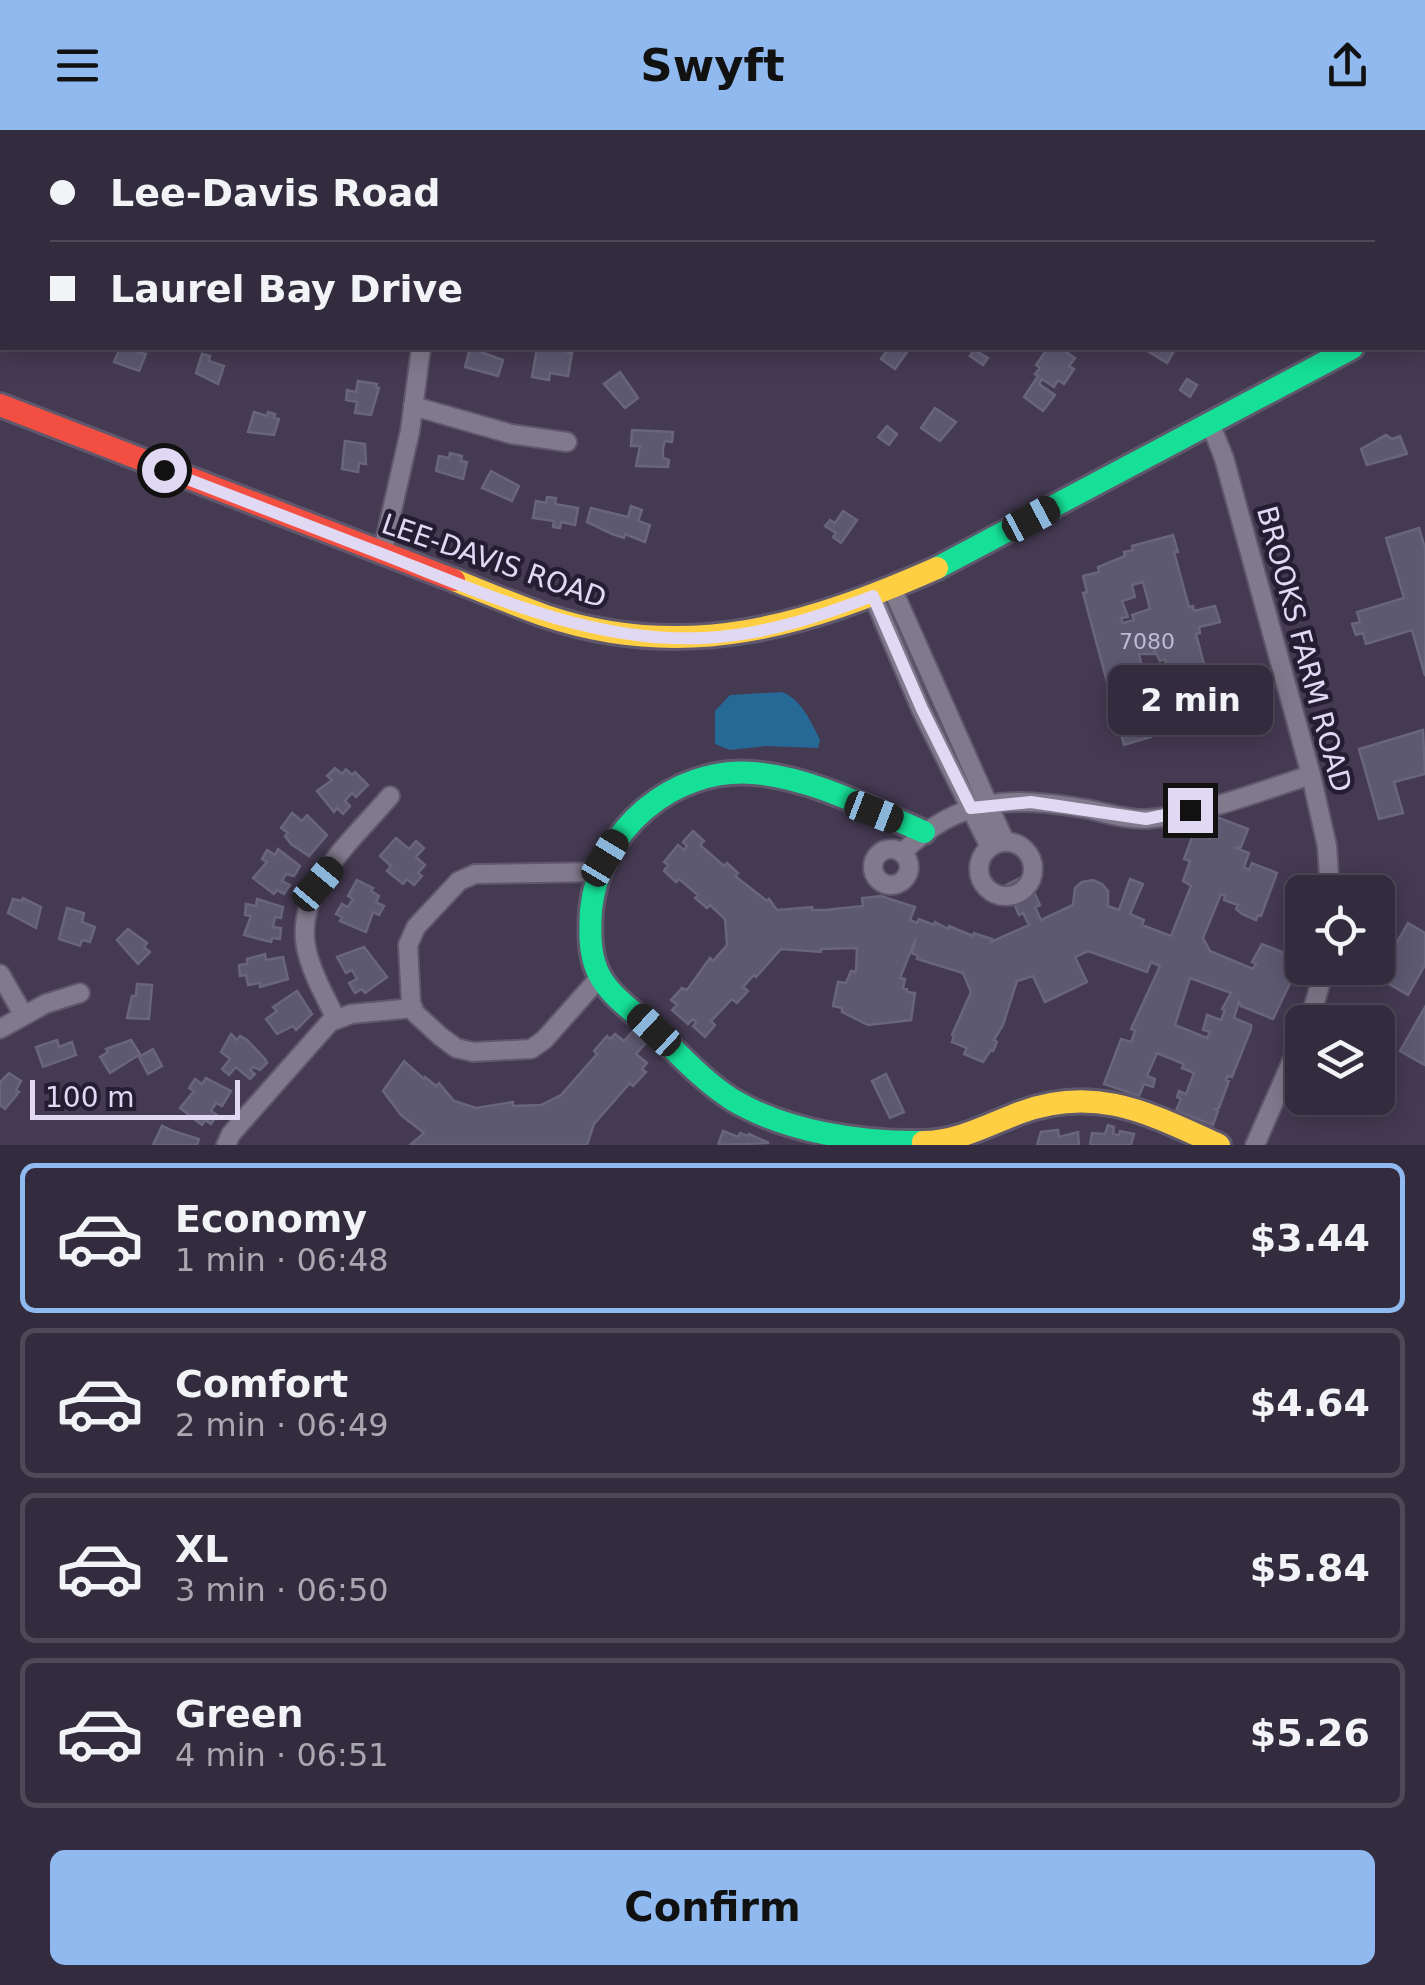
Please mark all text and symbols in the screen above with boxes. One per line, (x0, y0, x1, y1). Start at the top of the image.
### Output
icon: menu (50, 38, 105, 93)
icon: share (1320, 38, 1375, 93)
text: Swyft (640, 39, 785, 92)
text: Lee-Davis Road (110, 171, 441, 215)
text: Laurel Bay Drive (110, 267, 463, 311)
route start (142, 448, 187, 493)
car (997, 492, 1065, 546)
street label: BROOKS FARM ROAD (1250, 502, 1358, 796)
street label: LEE-DAVIS ROAD (377, 507, 611, 615)
house number: 7080 (1119, 629, 1175, 654)
callout: 2 min (1108, 665, 1272, 735)
text: 2 min (1140, 681, 1241, 719)
car (841, 787, 907, 837)
route end (1168, 788, 1213, 833)
car (577, 825, 633, 891)
car (287, 851, 349, 917)
map controls (1285, 875, 1395, 1115)
button: locate (1285, 875, 1395, 985)
car (622, 999, 686, 1061)
button: layers (1285, 1005, 1395, 1115)
scale bar (30, 1075, 240, 1120)
text: 100 m (45, 1081, 135, 1114)
icon: car (55, 1193, 145, 1283)
text: Economy (175, 1197, 367, 1241)
text: $3.44 (1250, 1216, 1370, 1260)
text: 1 min · 06:48 (175, 1241, 389, 1279)
icon: car (55, 1358, 145, 1448)
text: Comfort (175, 1362, 348, 1406)
text: $4.64 (1250, 1381, 1370, 1425)
text: 2 min · 06:49 (175, 1406, 389, 1444)
icon: car (55, 1523, 145, 1613)
text: XL (175, 1527, 229, 1571)
text: $5.84 (1250, 1546, 1370, 1590)
text: 3 min · 06:50 (175, 1571, 389, 1609)
icon: car (55, 1688, 145, 1778)
text: Green (175, 1692, 304, 1736)
text: $5.26 (1250, 1711, 1370, 1755)
text: 4 min · 06:51 (175, 1736, 389, 1774)
button: Confirm (50, 1850, 1375, 1965)

